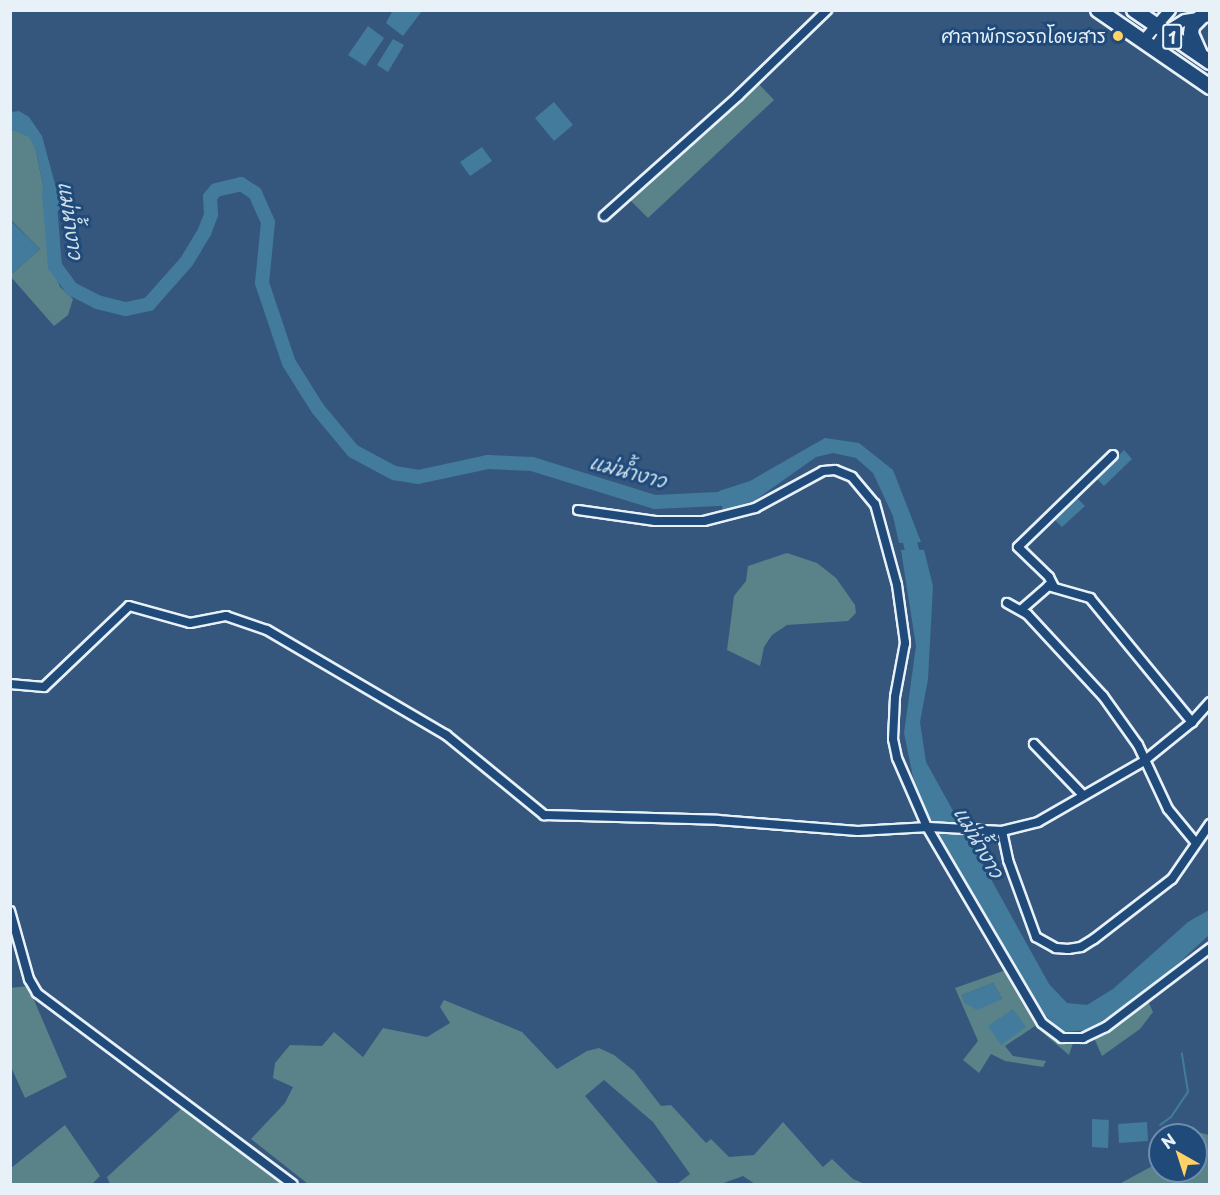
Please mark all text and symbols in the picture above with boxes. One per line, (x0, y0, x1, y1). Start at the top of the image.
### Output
road number: 1 (1162, 24, 1182, 50)
place label: ศาลาพักรอรถโดยสาร (941, 25, 1106, 47)
marker: ศาลาพักรอรถโดยสาร (1111, 29, 1125, 43)
water label: แม่น้ำงาว (54, 180, 88, 260)
water label: แม่น้ำงาว (587, 449, 669, 493)
water label: แม่น้ำงาว (949, 802, 1009, 882)
north arrow (1148, 1123, 1208, 1183)
text: N (1155, 1127, 1180, 1154)

